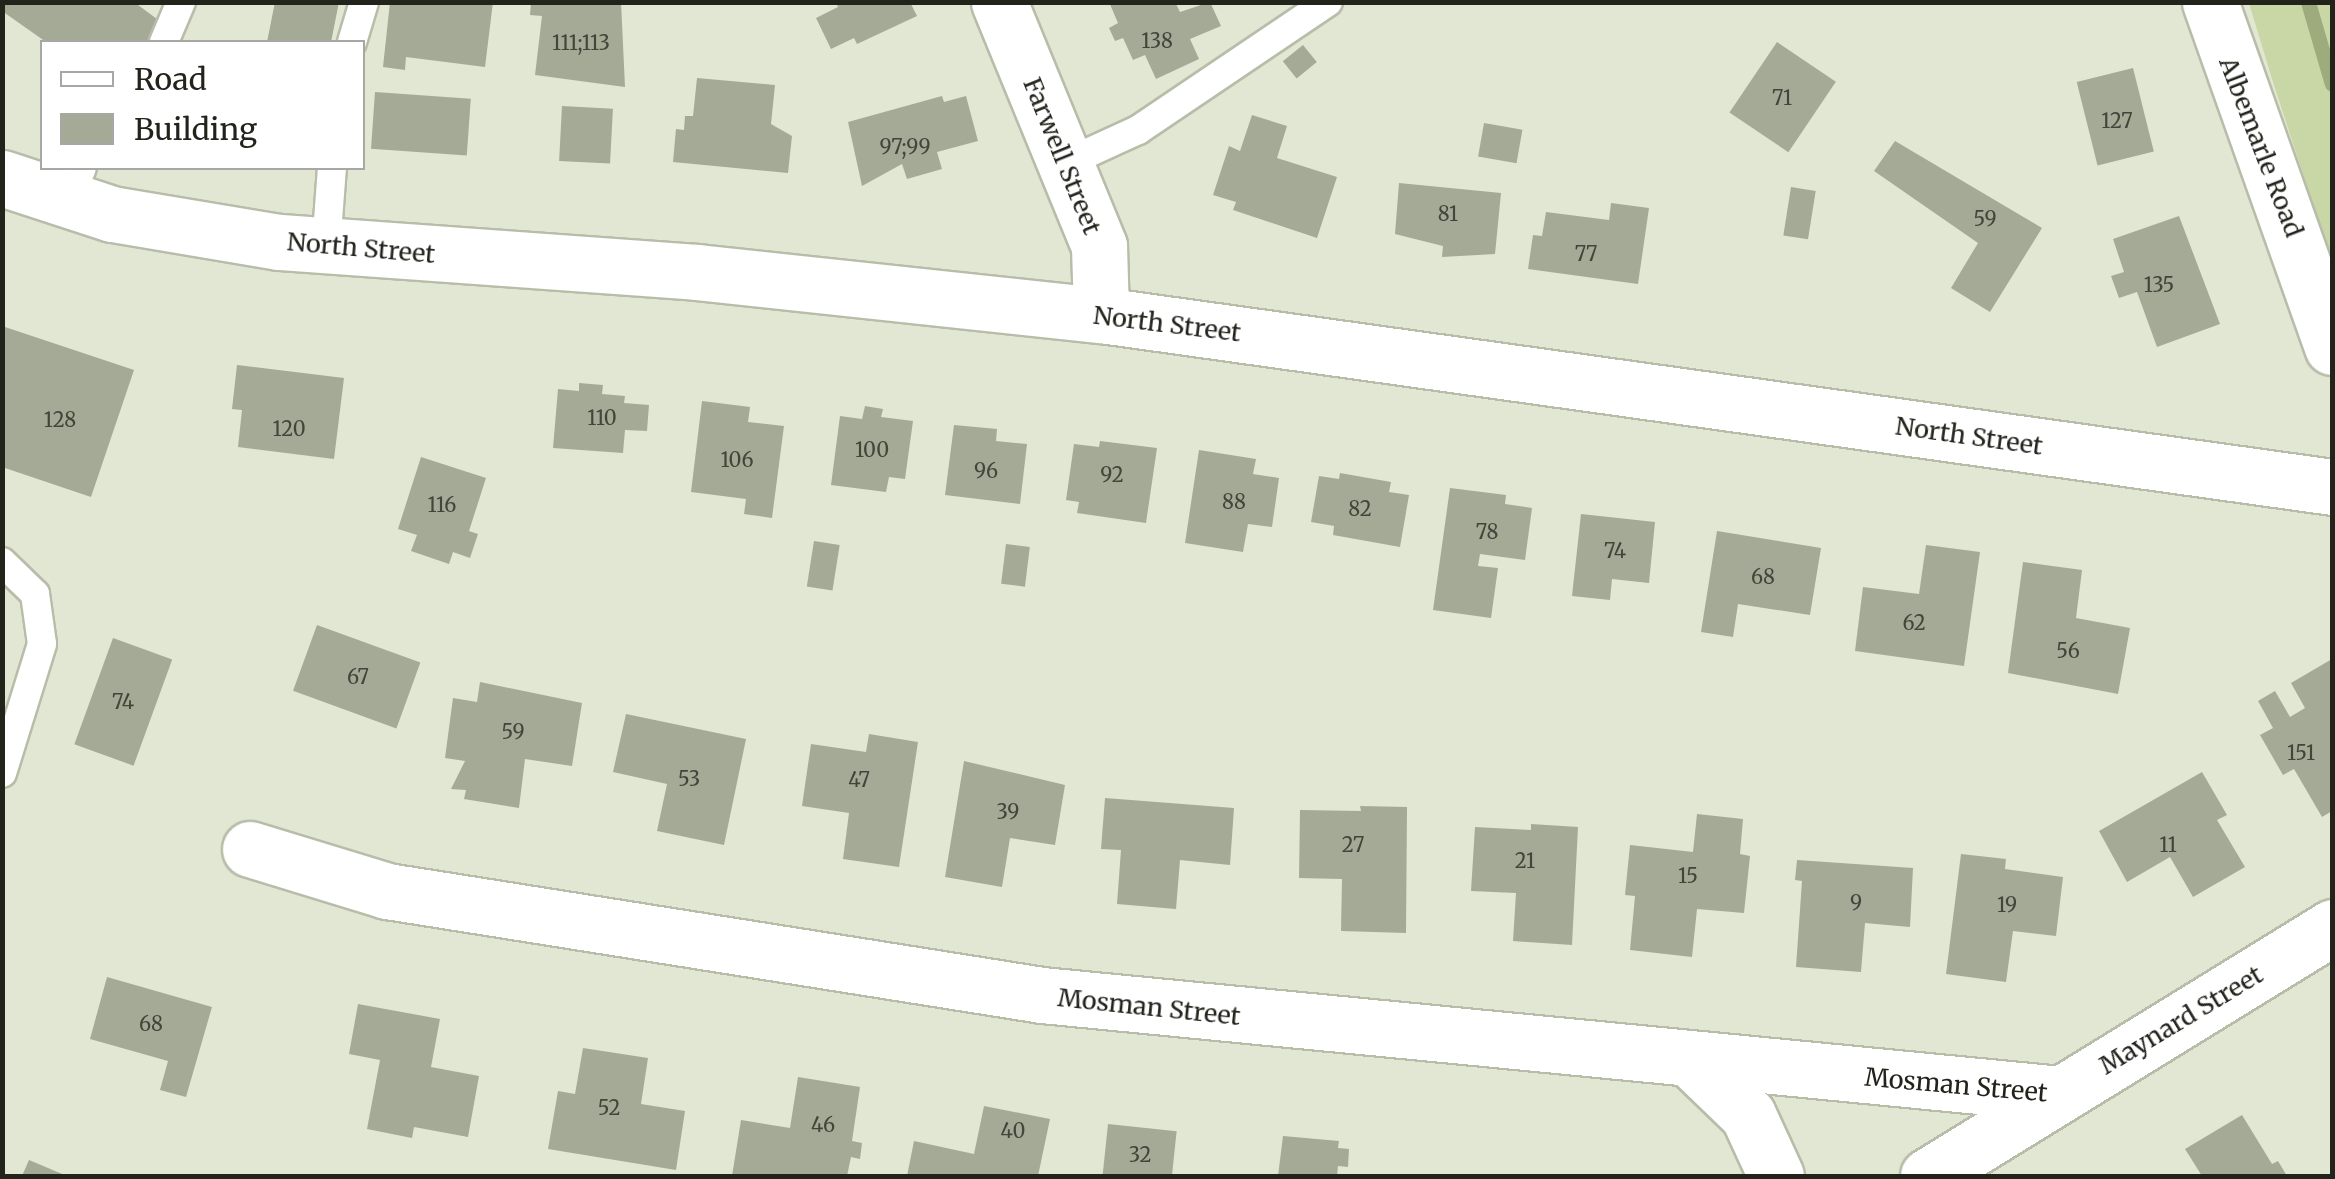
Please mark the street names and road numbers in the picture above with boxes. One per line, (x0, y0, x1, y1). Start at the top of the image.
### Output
street label: Albemarle Road (2213, 53, 2309, 241)
street label: Farwell Street (1017, 73, 1107, 239)
street label: North Street (286, 227, 436, 269)
street label: North Street (1092, 300, 1242, 348)
street label: North Street (1893, 411, 2045, 461)
street label: Maynard Street (2094, 959, 2268, 1081)
street label: Mosman Street (1056, 982, 1242, 1032)
street label: Mosman Street (1863, 1062, 2049, 1108)

